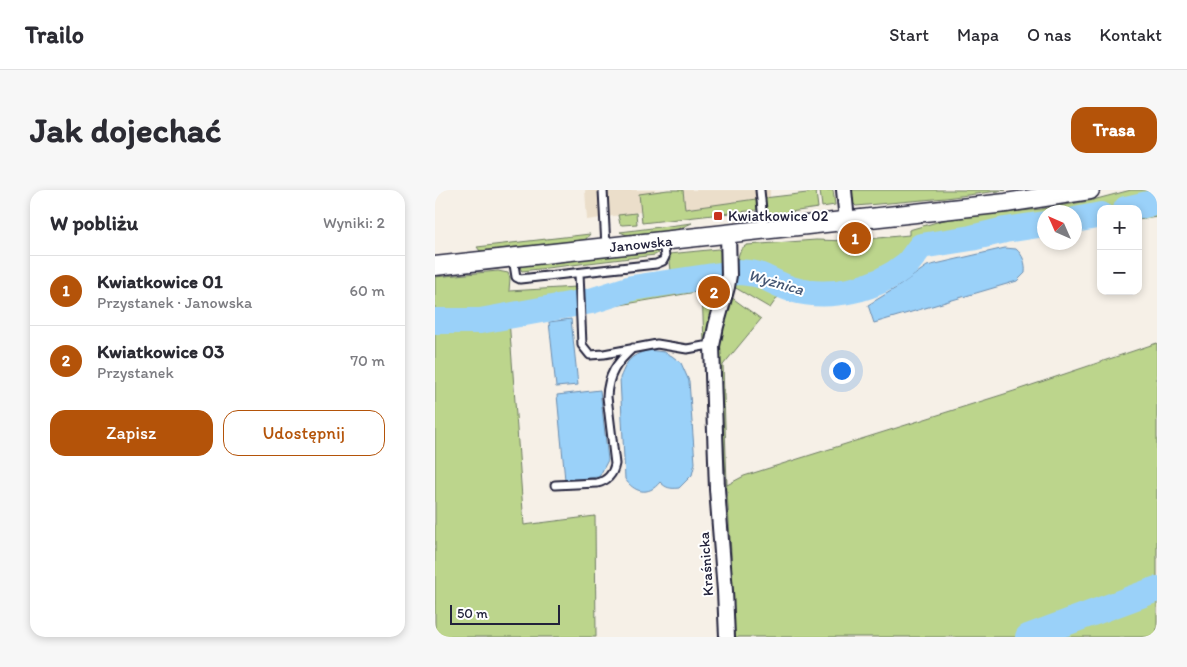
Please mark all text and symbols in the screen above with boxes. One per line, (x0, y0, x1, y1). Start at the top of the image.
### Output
text: Trailo (25, 20, 84, 49)
text: Start (889, 24, 929, 46)
text: Mapa (957, 24, 999, 46)
text: O nas (1027, 24, 1072, 46)
text: Kontakt (1100, 24, 1162, 46)
button: Trasa (1071, 107, 1157, 153)
text: Jak dojechać (30, 109, 222, 151)
north arrow (1037, 205, 1082, 250)
map controls (1097, 205, 1142, 295)
button: + (1097, 205, 1142, 250)
place label: Kwiatkowice 02 (728, 207, 828, 225)
text: W pobliżu (50, 210, 138, 235)
marker: Kwiatkowice 02 (712, 210, 724, 222)
text: Wyniki: 2 (323, 213, 385, 232)
pin: 1 (839, 219, 871, 257)
street label: Janowska (609, 232, 674, 256)
button: − (1097, 250, 1142, 295)
water label: Wyżnica (746, 265, 807, 299)
text: Kwiatkowice 01 (97, 270, 223, 293)
pin: 2 (698, 273, 730, 311)
text: 1 (62, 281, 70, 300)
text: 60 m (350, 281, 385, 300)
text: Przystanek · Janowska (97, 293, 252, 312)
text: Kwiatkowice 03 (97, 340, 224, 363)
text: 2 (62, 351, 70, 370)
text: 70 m (350, 351, 385, 370)
your location (829, 358, 855, 384)
text: Przystanek (97, 363, 174, 382)
button: Zapisz (50, 410, 213, 456)
button: Udostępnij (223, 410, 385, 456)
street label: Kraśnicka (695, 531, 717, 597)
scale bar (450, 602, 560, 625)
text: 50 m (457, 605, 488, 622)

